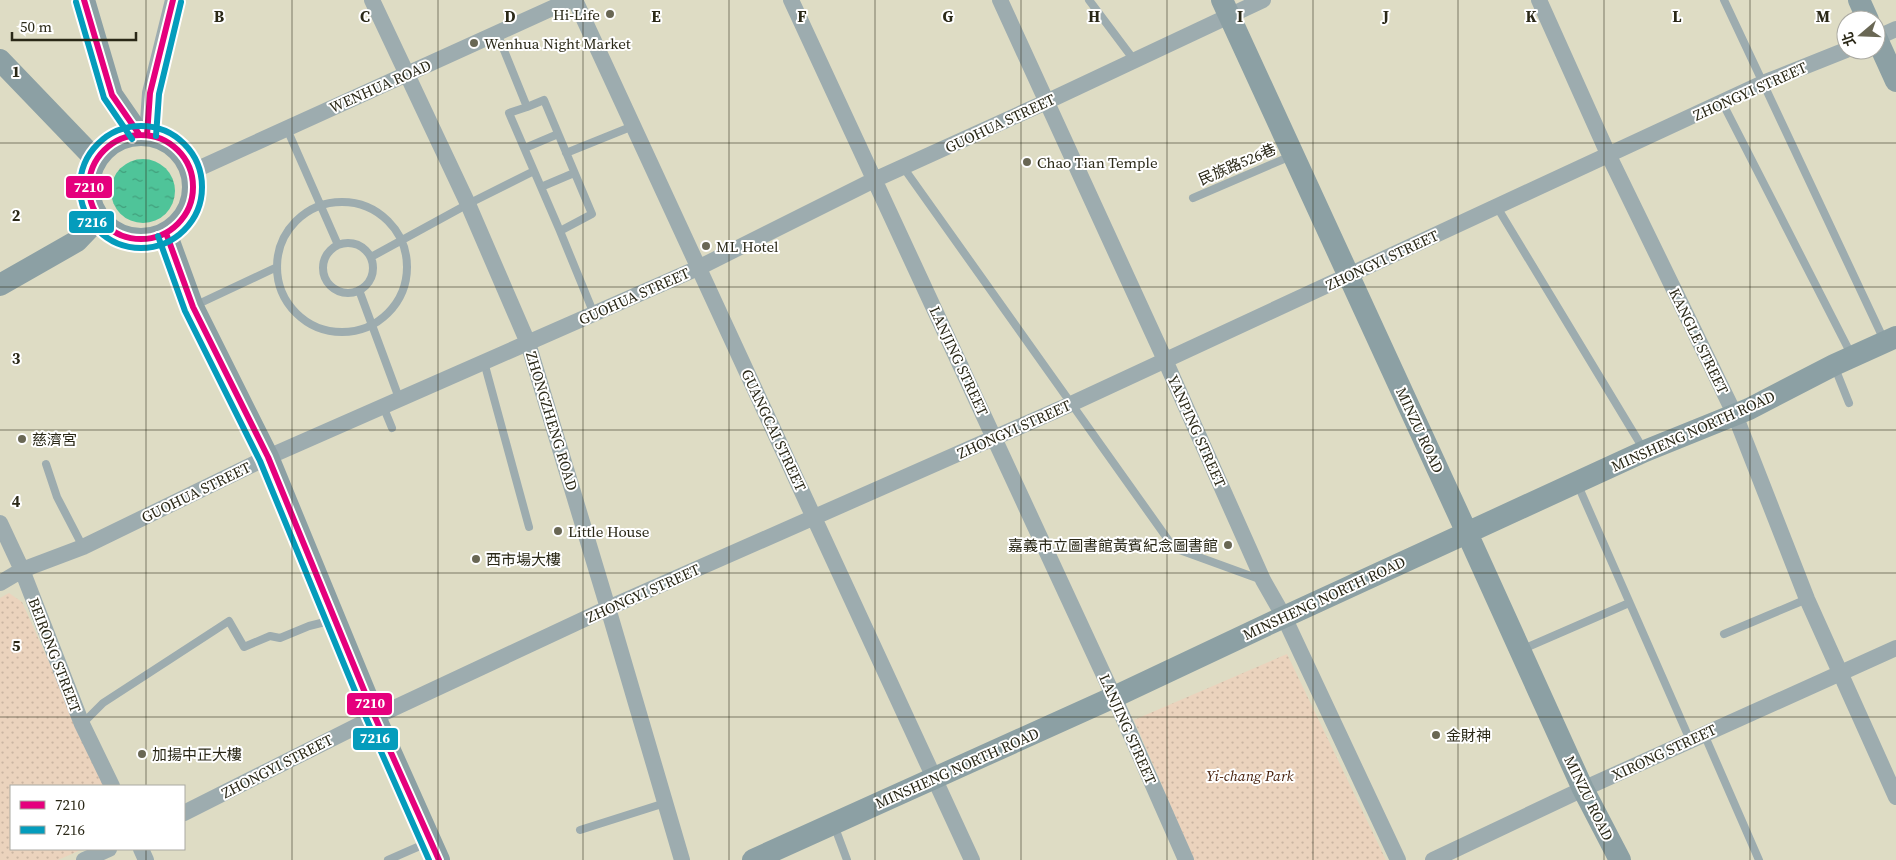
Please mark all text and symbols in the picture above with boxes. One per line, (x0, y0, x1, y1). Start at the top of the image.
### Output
place label: Hi-Life (553, 4, 600, 25)
text: B (214, 5, 225, 27)
text: C (360, 5, 370, 27)
text: D (504, 5, 516, 27)
text: E (651, 5, 661, 27)
text: F (797, 5, 807, 27)
text: G (943, 5, 954, 27)
text: H (1088, 5, 1100, 27)
text: I (1237, 5, 1243, 27)
text: J (1382, 5, 1389, 27)
text: K (1525, 5, 1537, 27)
text: L (1672, 5, 1682, 27)
text: M (1816, 5, 1830, 27)
marker: Hi-Life (604, 8, 616, 20)
scale bar (12, 10, 136, 42)
north arrow (1836, 10, 1886, 60)
text: 50 m (20, 16, 52, 37)
text: 北 (1837, 29, 1860, 49)
place label: Wenhua Night Market (484, 33, 631, 54)
marker: Wenhua Night Market (468, 37, 480, 49)
street label: WENHUA ROAD (326, 54, 434, 118)
street label: ZHONGYI STREET (1690, 57, 1810, 125)
text: 1 (12, 60, 20, 82)
street label: GUOHUA STREET (942, 88, 1058, 158)
street label: 民族路526巷 (1195, 138, 1279, 190)
place label: Chao Tian Temple (1037, 152, 1158, 173)
marker: Chao Tian Temple (1021, 156, 1033, 168)
line badge: 7210 (65, 175, 113, 199)
text: 7210 (74, 177, 105, 197)
text: 2 (12, 204, 21, 226)
line badge: 7216 (68, 210, 115, 234)
text: 7216 (77, 212, 108, 232)
street label: ZHONGYI STREET (1322, 225, 1442, 295)
place label: ML Hotel (716, 236, 779, 257)
marker: ML Hotel (700, 240, 712, 252)
street label: GUOHUA STREET (575, 262, 693, 330)
street label: KANGLE STREET (1664, 284, 1734, 398)
street label: LANJING STREET (924, 303, 994, 419)
text: 3 (12, 347, 21, 369)
street label: ZHONGZHENG ROAD (521, 349, 583, 493)
street label: GUANGCAI STREET (736, 366, 812, 494)
street label: YANPING STREET (1163, 371, 1231, 491)
street label: MINZU ROAD (1391, 384, 1449, 476)
street label: MINSHENG NORTH ROAD (1608, 385, 1778, 477)
street label: ZHONGYI STREET (954, 395, 1074, 463)
place label: 慈濟宮 (32, 429, 77, 450)
marker: 慈濟宮 (16, 433, 28, 445)
street label: GUOHUA STREET (138, 456, 254, 528)
text: 4 (12, 490, 21, 512)
place label: Little House (568, 521, 650, 542)
marker: Little House (552, 525, 564, 537)
place label: 嘉義市立圖書館黃賓紀念圖書館 (1008, 535, 1218, 556)
marker: 嘉義市立圖書館黃賓紀念圖書館 (1222, 539, 1234, 551)
place label: 西市場大樓 (486, 549, 561, 570)
street label: MINSHENG NORTH ROAD (1239, 551, 1409, 645)
marker: 西市場大樓 (470, 553, 482, 565)
street label: ZHONGYI STREET (583, 559, 703, 627)
street label: BEIRONG STREET (23, 595, 87, 715)
text: 5 (12, 634, 21, 656)
street label: LANJING STREET (1094, 670, 1162, 788)
line badge: 7210 (346, 692, 393, 716)
text: 7210 (355, 693, 386, 713)
street label: XIRONG STREET (1608, 719, 1720, 785)
street label: MINSHENG NORTH ROAD (872, 722, 1042, 814)
place label: 金財神 (1446, 725, 1491, 746)
line badge: 7216 (352, 727, 399, 751)
text: 7216 (360, 728, 391, 748)
street label: ZHONGYI STREET (218, 729, 336, 803)
marker: 金財神 (1430, 729, 1442, 741)
place label: 加揚中正大樓 (152, 744, 242, 765)
marker: 加揚中正大樓 (136, 748, 148, 760)
street label: MINZU ROAD (1559, 752, 1619, 844)
park label: Yi-chang Park (1206, 765, 1295, 786)
legend (10, 785, 185, 850)
text: 7210 (55, 794, 85, 815)
text: 7216 (55, 819, 85, 840)

